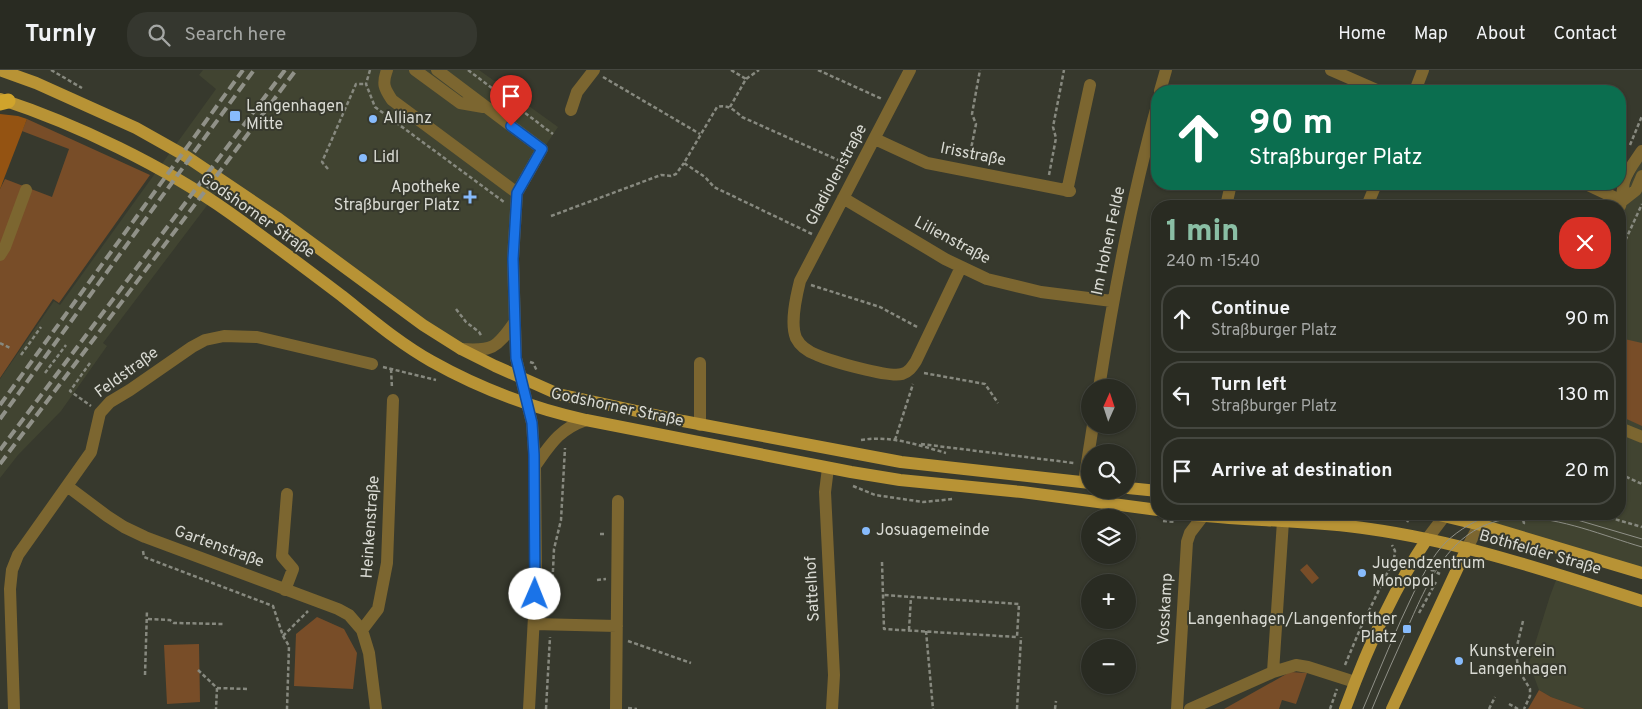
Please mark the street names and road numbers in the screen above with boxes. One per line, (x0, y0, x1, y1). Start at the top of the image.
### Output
street label: Gladiolenstraße (802, 121, 872, 229)
street label: Irisstraße (938, 139, 1008, 171)
street label: Godshorner Straße (196, 169, 318, 263)
street label: Im Hohen Felde (1088, 185, 1130, 297)
street label: Lilienstraße (910, 213, 994, 269)
street label: Feldstraße (91, 343, 163, 403)
street label: Godshorner Straße (549, 384, 685, 432)
street label: Heinkenstraße (357, 475, 385, 579)
street label: Gartenstraße (171, 521, 267, 573)
street label: Bothfelder Straße (1477, 526, 1603, 580)
street label: Sattelhof (801, 555, 825, 622)
street label: Vosskamp (1154, 572, 1178, 646)

